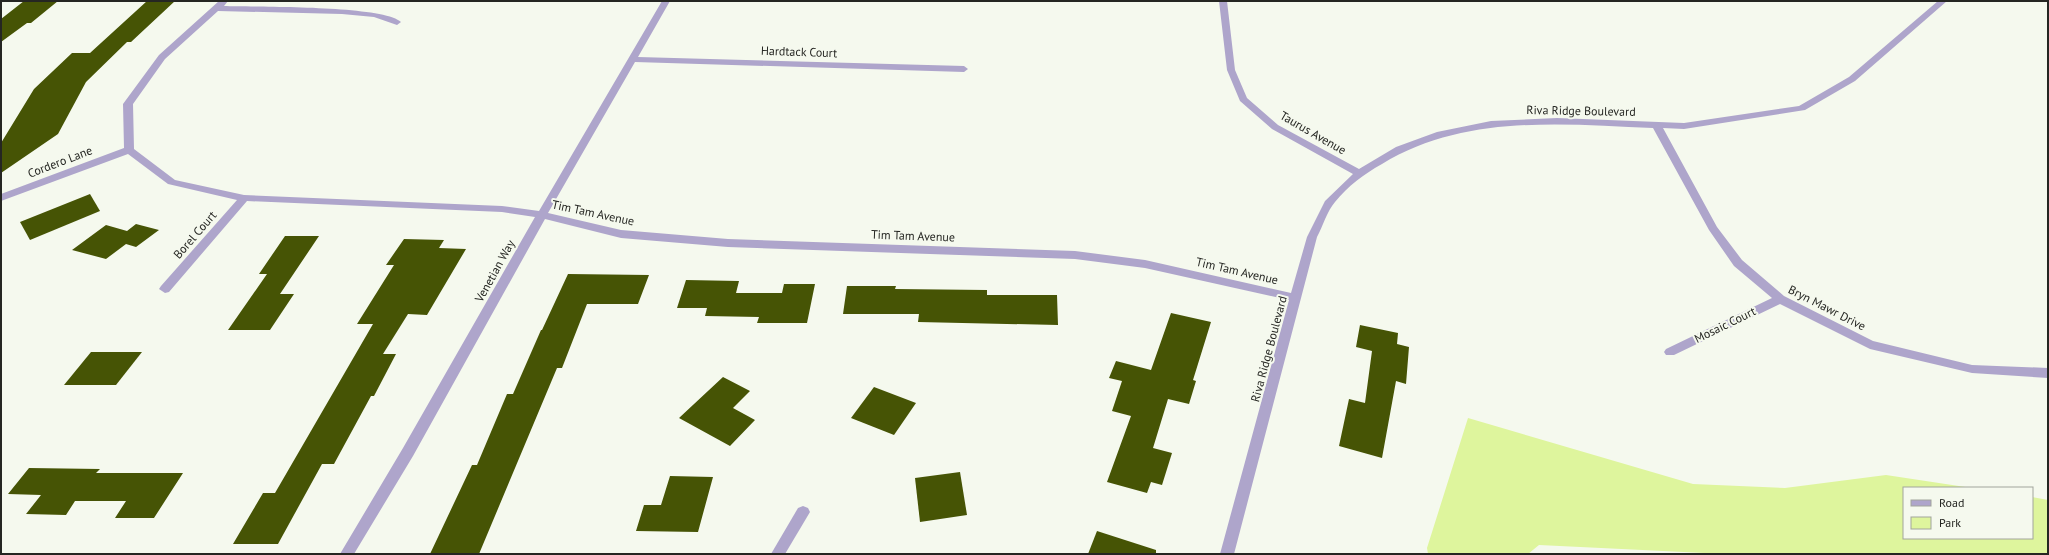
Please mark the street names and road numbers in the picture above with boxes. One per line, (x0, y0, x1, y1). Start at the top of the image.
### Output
street label: Hardtack Court (761, 43, 837, 60)
street label: Riva Ridge Boulevard (1526, 102, 1636, 119)
street label: Taurus Avenue (1278, 108, 1349, 157)
street label: Cordero Lane (25, 142, 94, 181)
street label: Tim Tam Avenue (551, 196, 636, 229)
street label: Borel Court (170, 208, 219, 262)
street label: Tim Tam Avenue (871, 227, 955, 244)
street label: Venetian Way (471, 237, 518, 305)
street label: Tim Tam Avenue (1195, 254, 1280, 287)
street label: Bryn Mawr Drive (1786, 282, 1868, 334)
street label: Riva Ridge Boulevard (1247, 294, 1290, 404)
street label: Mosaic Court (1692, 303, 1758, 346)

